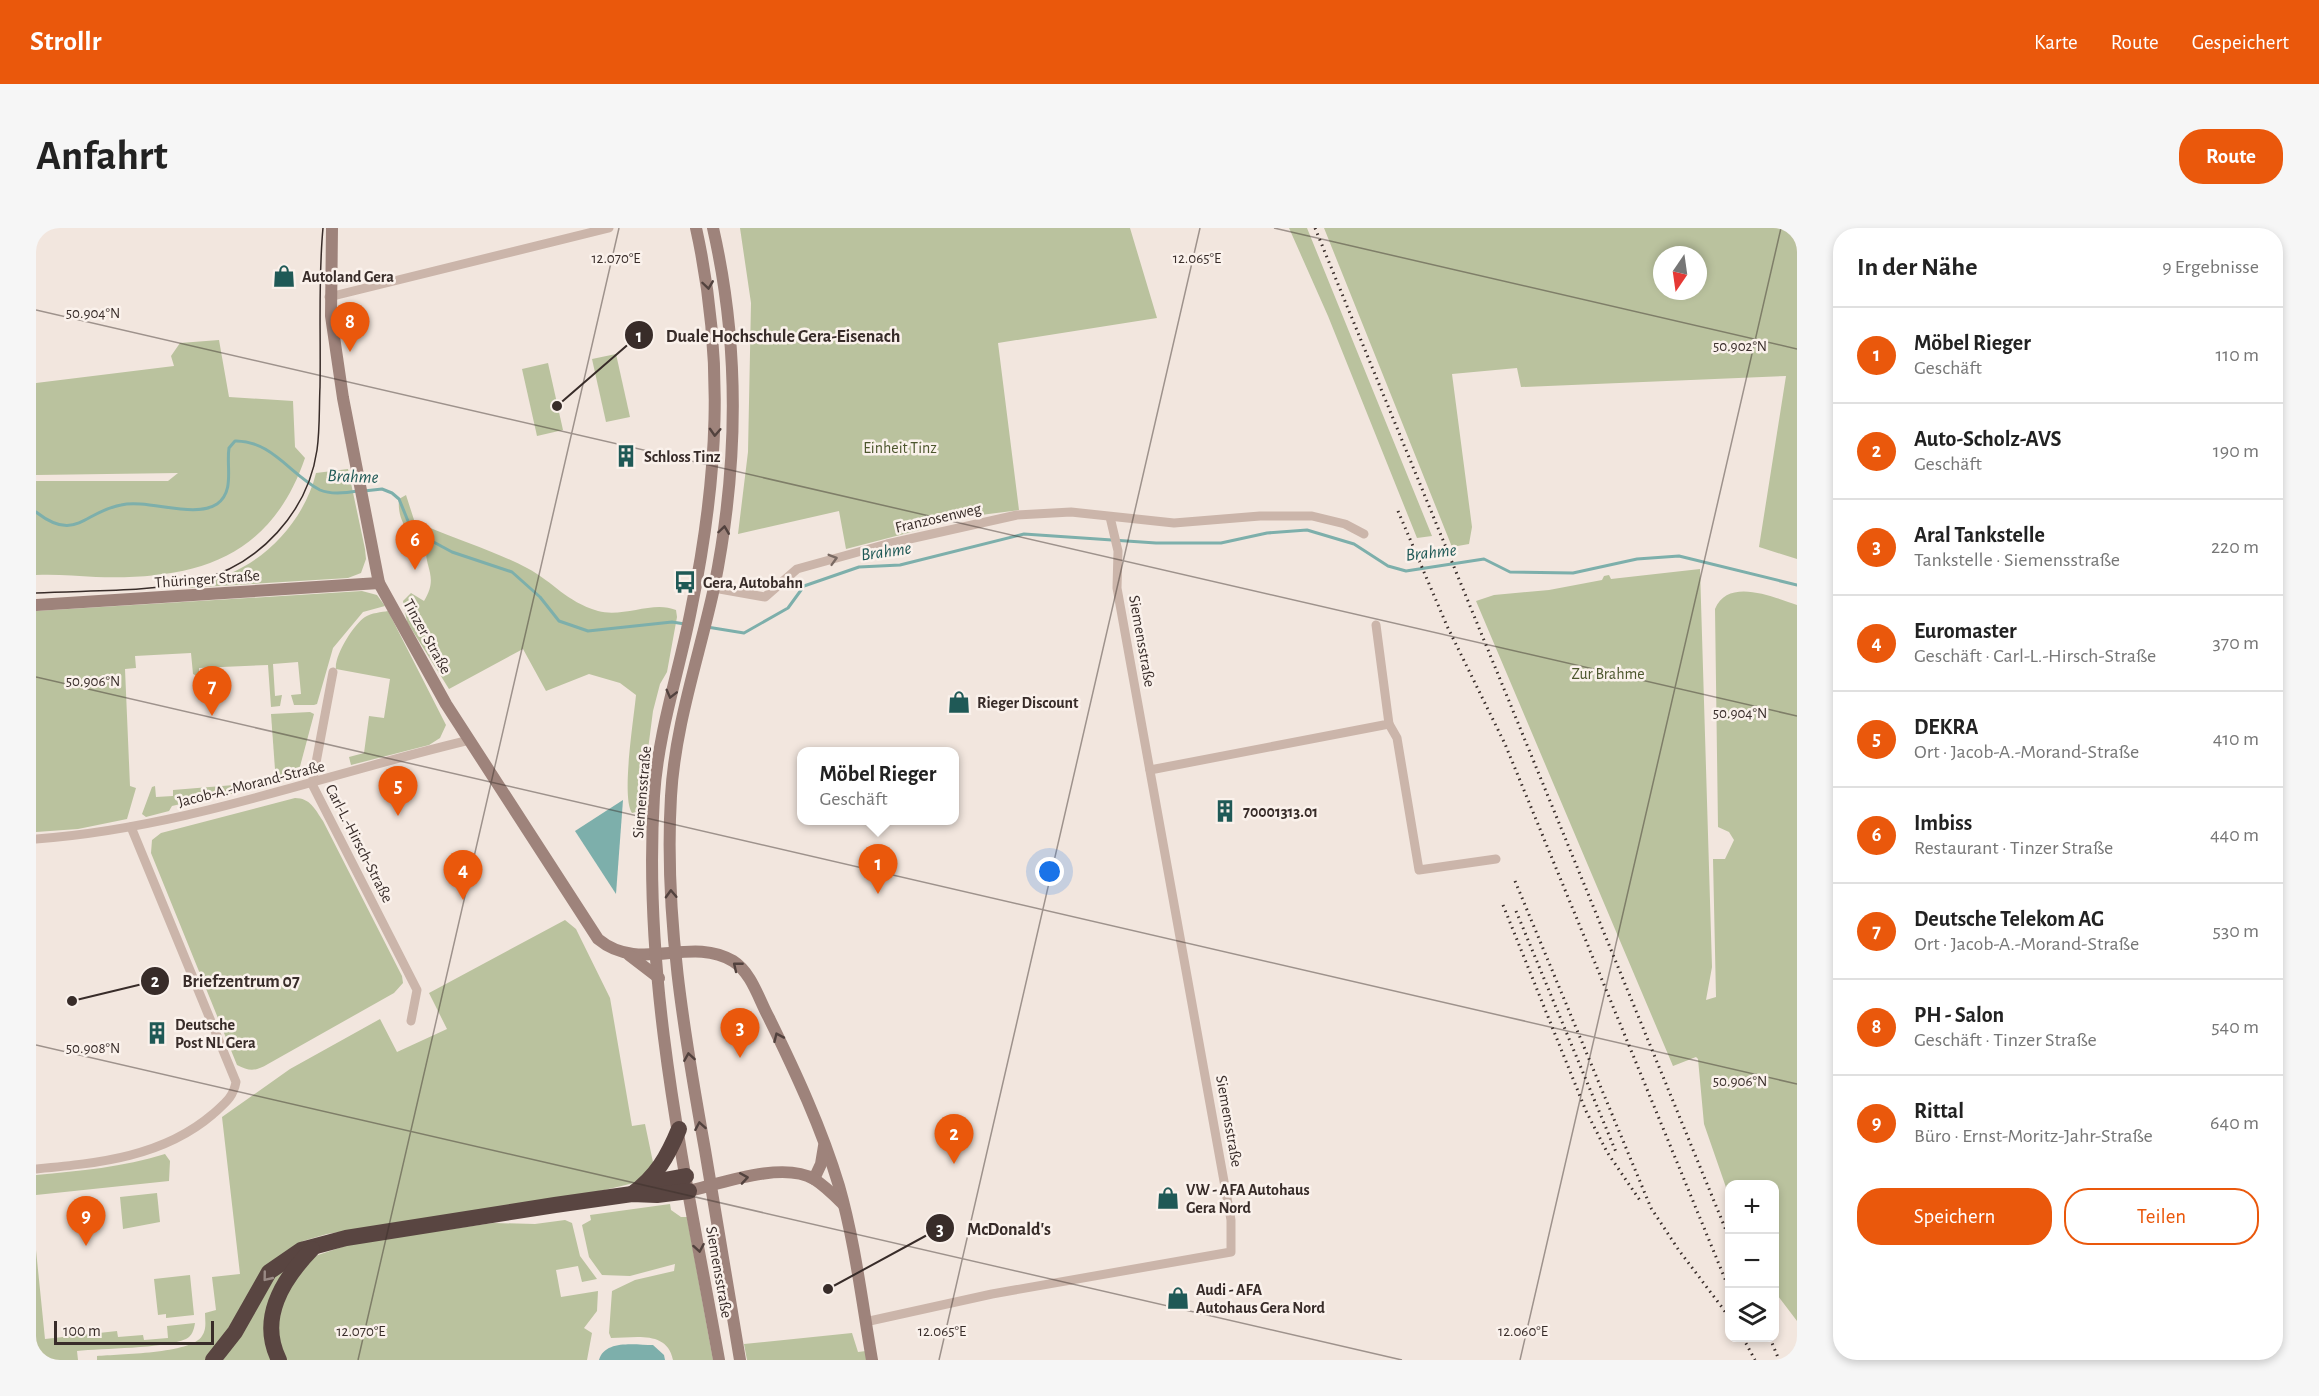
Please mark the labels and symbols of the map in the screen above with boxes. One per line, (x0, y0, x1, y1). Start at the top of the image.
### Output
north arrow (1653, 246, 1707, 300)
text: 12.070°E (591, 251, 641, 266)
text: 12.065°E (1173, 251, 1221, 266)
shop icon: Autoland Gera (271, 263, 297, 289)
place label: Autoland Gera (302, 269, 394, 285)
one-way arrow (701, 281, 713, 290)
pin: 8 (330, 302, 370, 352)
text: 50.904°N (66, 306, 120, 321)
callout: Duale Hochschule Gera-Eisenach (624, 317, 912, 353)
text: 1 (636, 328, 642, 346)
text: Duale Hochschule Gera-Eisenach (666, 328, 900, 346)
text: 50.902°N (1713, 339, 1767, 354)
one-way arrow (708, 427, 721, 436)
park label: Einheit Tinz (863, 440, 937, 456)
building icon: Schloss Tinz (613, 443, 639, 469)
place label: Schloss Tinz (644, 449, 721, 465)
water label: Brahme (327, 467, 379, 487)
street label: Franzosenweg (894, 500, 983, 536)
pin: 6 (396, 520, 434, 570)
one-way arrow (717, 525, 729, 535)
water label: Brahme (860, 540, 913, 564)
water label: Brahme (1405, 541, 1458, 565)
one-way arrow (828, 553, 838, 566)
street label: Thüringer Straße (154, 567, 260, 591)
bus stop icon: Gera, Autobahn (672, 569, 698, 595)
place label: Gera, Autobahn (703, 575, 803, 591)
street label: Siemensstraße (1126, 594, 1158, 688)
street label: Tinzer Straße (400, 596, 454, 677)
pin: 7 (192, 666, 231, 716)
park label: Zur Brahme (1571, 666, 1645, 682)
text: 50.906°N (66, 674, 120, 689)
one-way arrow (666, 689, 679, 699)
shop icon: Rieger Discount (946, 689, 972, 715)
place label: Rieger Discount (977, 695, 1079, 711)
text: 50.904°N (1713, 706, 1767, 721)
street label: Siemensstraße (630, 745, 654, 839)
street label: Jacob-A.-Morand-Straße (176, 758, 326, 810)
pin: 5 (378, 766, 418, 816)
street label: Carl-L.-Hirsch-Straße (322, 782, 396, 905)
building icon: 70001313.01 (1212, 798, 1238, 824)
place label: 70001313.01 (1243, 804, 1318, 820)
pin: 1 (858, 844, 898, 894)
pin: 4 (444, 850, 482, 900)
your location (1035, 857, 1064, 886)
one-way arrow (664, 889, 677, 898)
callout: Briefzentrum 07 (140, 963, 311, 999)
one-way arrow (733, 963, 744, 974)
text: 2 (151, 973, 160, 991)
text: Briefzentrum 07 (182, 973, 300, 991)
pin: 3 (720, 1008, 760, 1058)
place label: Deutsche Post NL Gera (175, 1017, 256, 1051)
building icon: Deutsche Post NL Gera (144, 1020, 170, 1046)
one-way arrow (773, 1033, 785, 1044)
text: 50.908°N (66, 1041, 120, 1056)
one-way arrow (683, 1052, 695, 1061)
street label: Siemensstraße (1213, 1074, 1245, 1168)
text: 50.906°N (1713, 1074, 1767, 1089)
pin: 2 (934, 1114, 974, 1164)
one-way arrow (695, 1121, 707, 1131)
one-way arrow (739, 1173, 749, 1185)
place label: VW - AFA Autohaus Gera Nord (1186, 1182, 1310, 1216)
shop icon: VW - AFA Autohaus Gera Nord (1155, 1185, 1181, 1211)
pin: 9 (67, 1196, 106, 1246)
callout: McDonald's (925, 1210, 1063, 1246)
text: 3 (936, 1221, 944, 1239)
text: McDonald's (967, 1221, 1051, 1239)
street label: Siemensstraße (703, 1225, 735, 1319)
one-way arrow (692, 1243, 705, 1253)
one-way arrow (263, 1270, 274, 1281)
place label: Audi - AFA Autohaus Gera Nord (1196, 1282, 1326, 1316)
shop icon: Audi - AFA Autohaus Gera Nord (1165, 1285, 1191, 1311)
scale bar (54, 1318, 214, 1346)
text: 12.070°E (336, 1324, 386, 1339)
text: 12.065°E (918, 1324, 966, 1339)
text: 12.060°E (1498, 1324, 1548, 1339)

